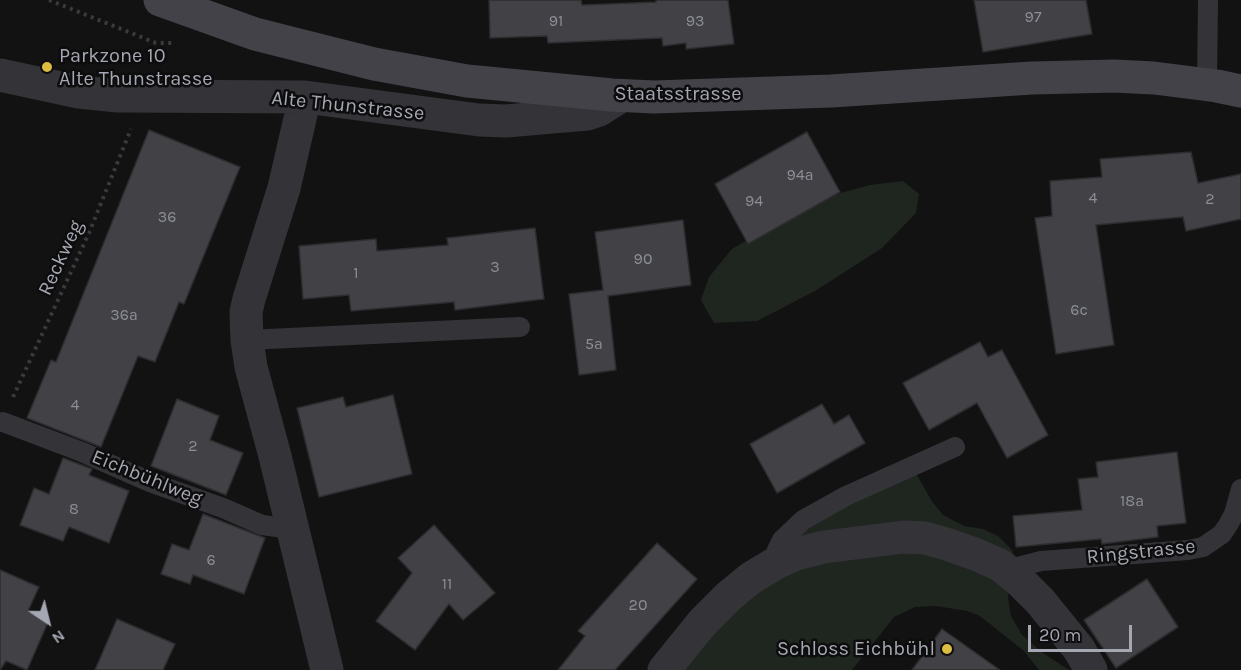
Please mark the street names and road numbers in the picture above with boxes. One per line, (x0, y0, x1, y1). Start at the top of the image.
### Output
street label: Staatsstrasse (614, 82, 742, 106)
street label: Alte Thunstrasse (270, 86, 426, 126)
street label: Reckweg (33, 217, 89, 299)
street label: Eichbühlweg (88, 445, 206, 511)
street label: Ringstrasse (1085, 534, 1197, 570)

